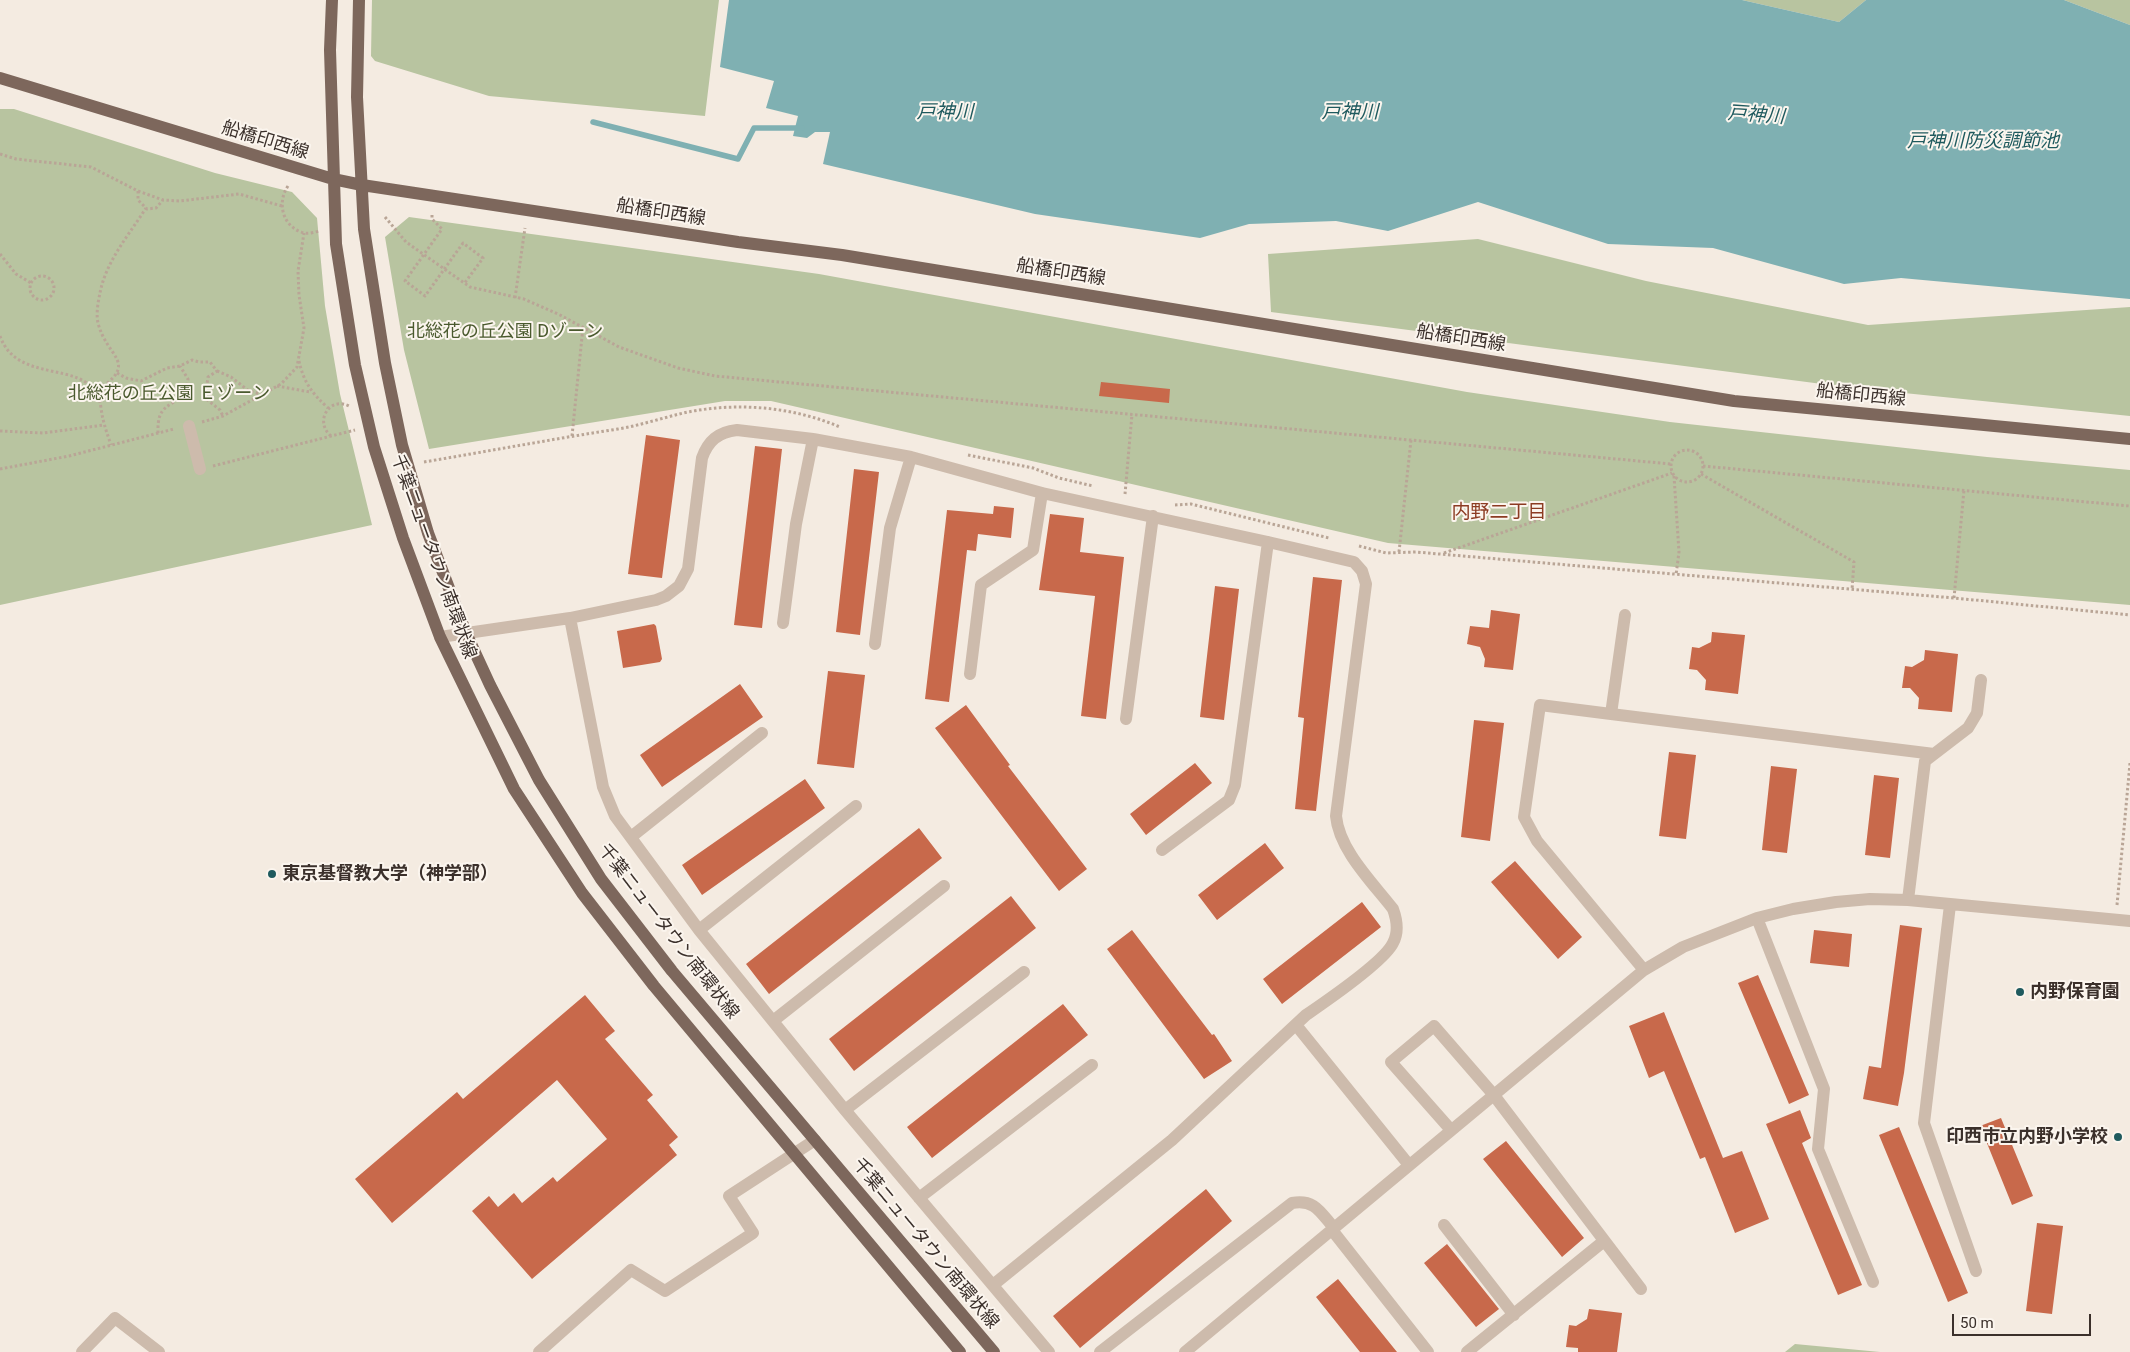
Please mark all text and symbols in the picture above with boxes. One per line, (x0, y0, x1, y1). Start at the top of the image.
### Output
water label: 戸神川 (917, 102, 973, 124)
water label: 戸神川 (1322, 102, 1378, 124)
water label: 戸神川 (1727, 103, 1785, 129)
street label: 船橋印西線 (219, 118, 311, 164)
water label: 戸神川防災調節池 (1907, 131, 2059, 153)
street label: 船橋印西線 (615, 195, 707, 231)
street label: 船橋印西線 (1015, 255, 1107, 291)
park label: 北総花の丘公園 Dゾーン (407, 321, 603, 343)
street label: 船橋印西線 (1415, 321, 1507, 357)
street label: 船橋印西線 (1815, 381, 1907, 411)
park label: 北総花の丘公園 Ｅゾーン (68, 383, 270, 405)
street label: 千葉ニュータウン南環状線 (386, 452, 480, 662)
district label: 内野二丁目 (1452, 502, 1546, 524)
street label: 千葉ニュータウン南環状線 (593, 840, 743, 1024)
place label: 東京基督教大学（神学部） (282, 863, 498, 885)
marker: 東京基督教大学（神学部） (266, 868, 278, 880)
place label: 内野保育園 (2030, 981, 2120, 1003)
marker: 内野保育園 (2014, 986, 2026, 998)
place label: 印西市立内野小学校 (1946, 1126, 2108, 1148)
marker: 印西市立内野小学校 (2112, 1131, 2124, 1143)
street label: 千葉ニュータウン南環状線 (847, 1154, 1003, 1334)
scale bar (1955, 1304, 2094, 1336)
text: 50 m (1960, 1314, 1994, 1332)

